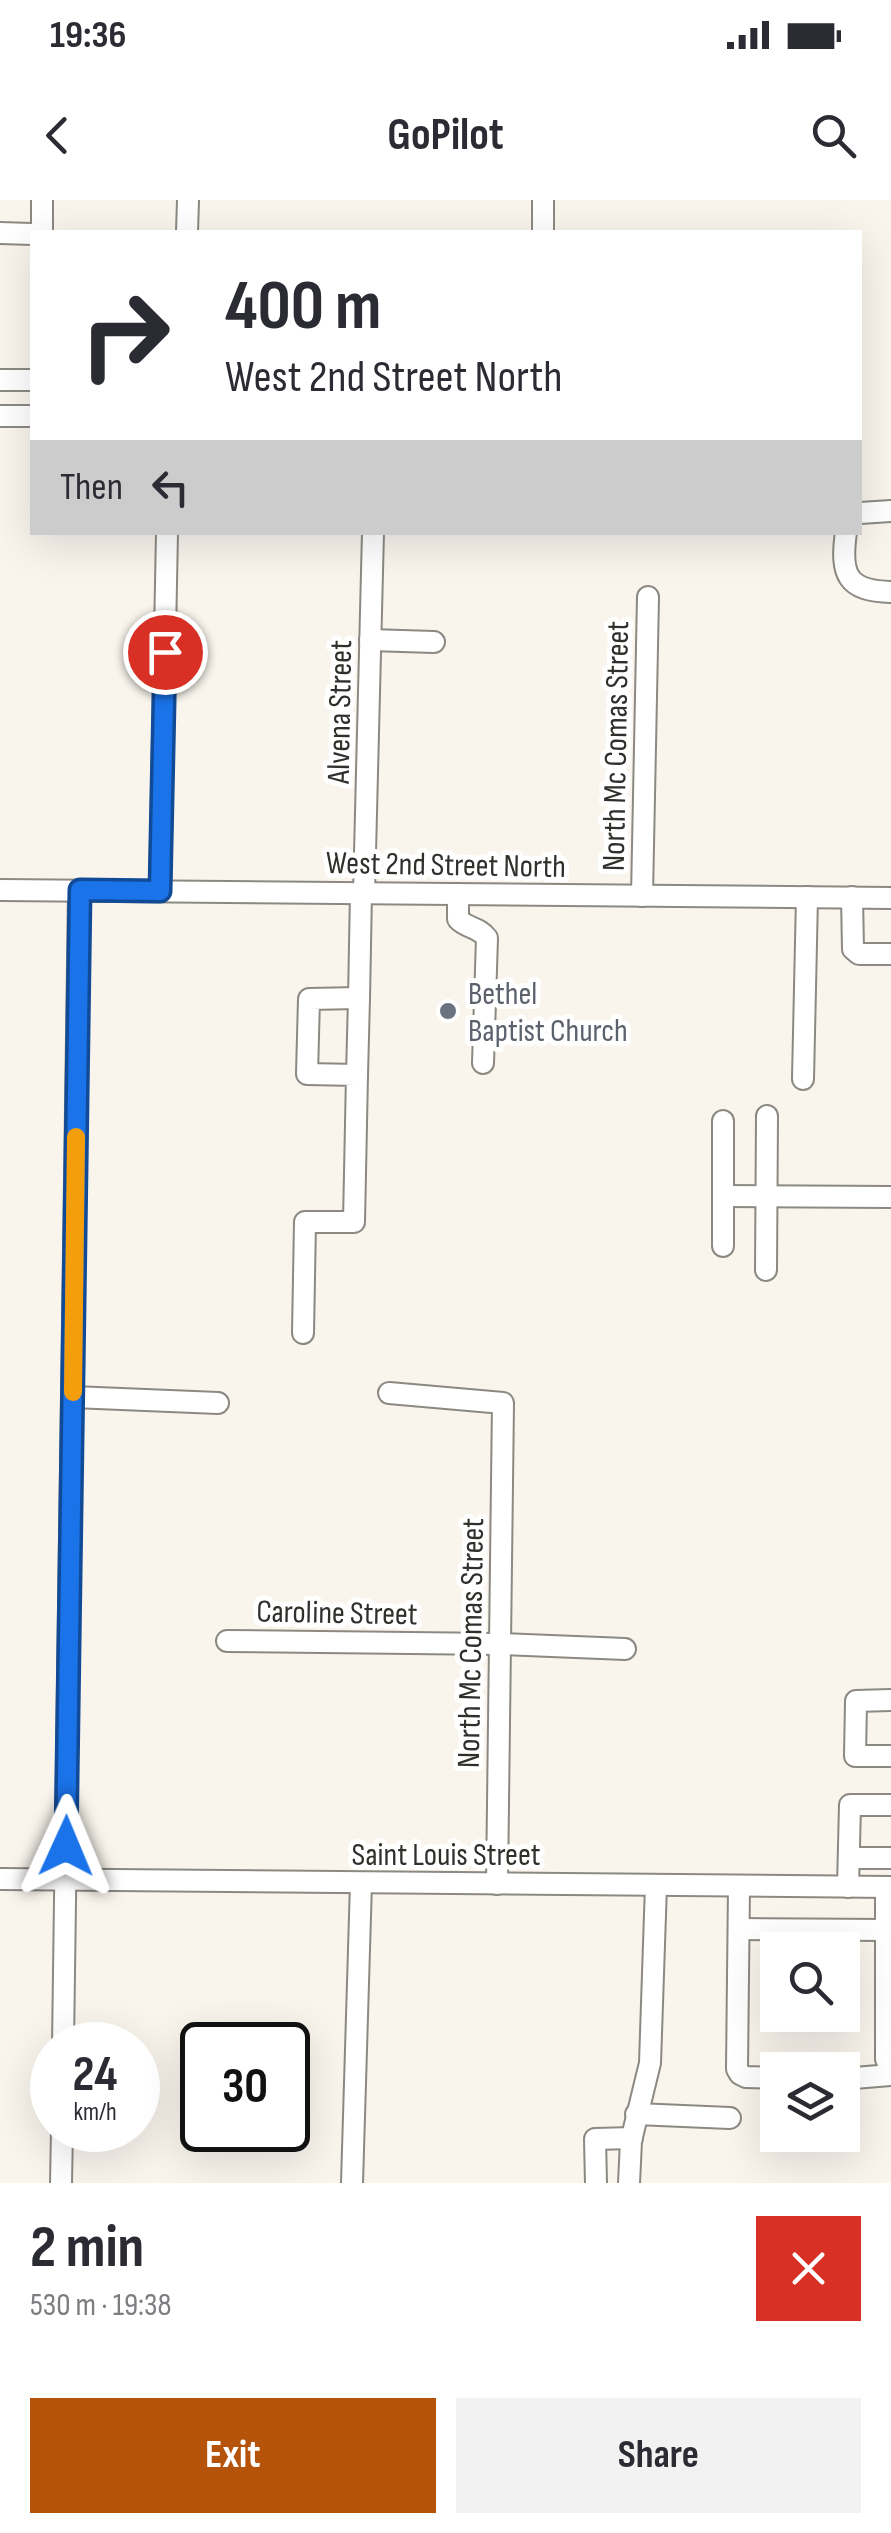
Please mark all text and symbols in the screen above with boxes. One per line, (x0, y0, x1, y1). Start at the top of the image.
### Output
text: 19:36 (50, 13, 126, 58)
icon: back (30, 108, 85, 163)
text: GoPilot (387, 108, 504, 163)
icon: search (806, 108, 861, 163)
text: 400 m (225, 265, 382, 349)
icon: right (60, 270, 190, 400)
text: West 2nd Street North (225, 350, 563, 405)
icon: left (143, 460, 198, 515)
text: Then (60, 465, 123, 510)
pin (123, 610, 208, 695)
street label: North Mc Comas Street (595, 621, 638, 871)
icon: arrive (138, 625, 193, 680)
street label: Alvena Street (320, 640, 361, 785)
street label: West 2nd Street North (326, 844, 566, 887)
place label: Bethel Baptist Church (468, 975, 628, 1051)
marker: Bethel Baptist Church (437, 1000, 459, 1022)
street label: North Mc Comas Street (450, 1518, 493, 1768)
street label: Caroline Street (256, 1593, 418, 1634)
position arrow (14, 1794, 118, 1898)
street label: Saint Louis Street (352, 1836, 540, 1875)
map controls (760, 1932, 860, 2152)
button: search (760, 1932, 860, 2032)
speed limit sign: 30 (180, 2022, 310, 2152)
text: 24 (73, 2045, 117, 2105)
button: layers (760, 2052, 860, 2152)
text: km/h (73, 2097, 117, 2128)
text: 2 min (30, 2212, 144, 2284)
button: close (756, 2216, 861, 2321)
text: 530 m · 19:38 (30, 2286, 172, 2325)
button: Exit (30, 2398, 436, 2513)
button: Share (456, 2398, 861, 2513)

